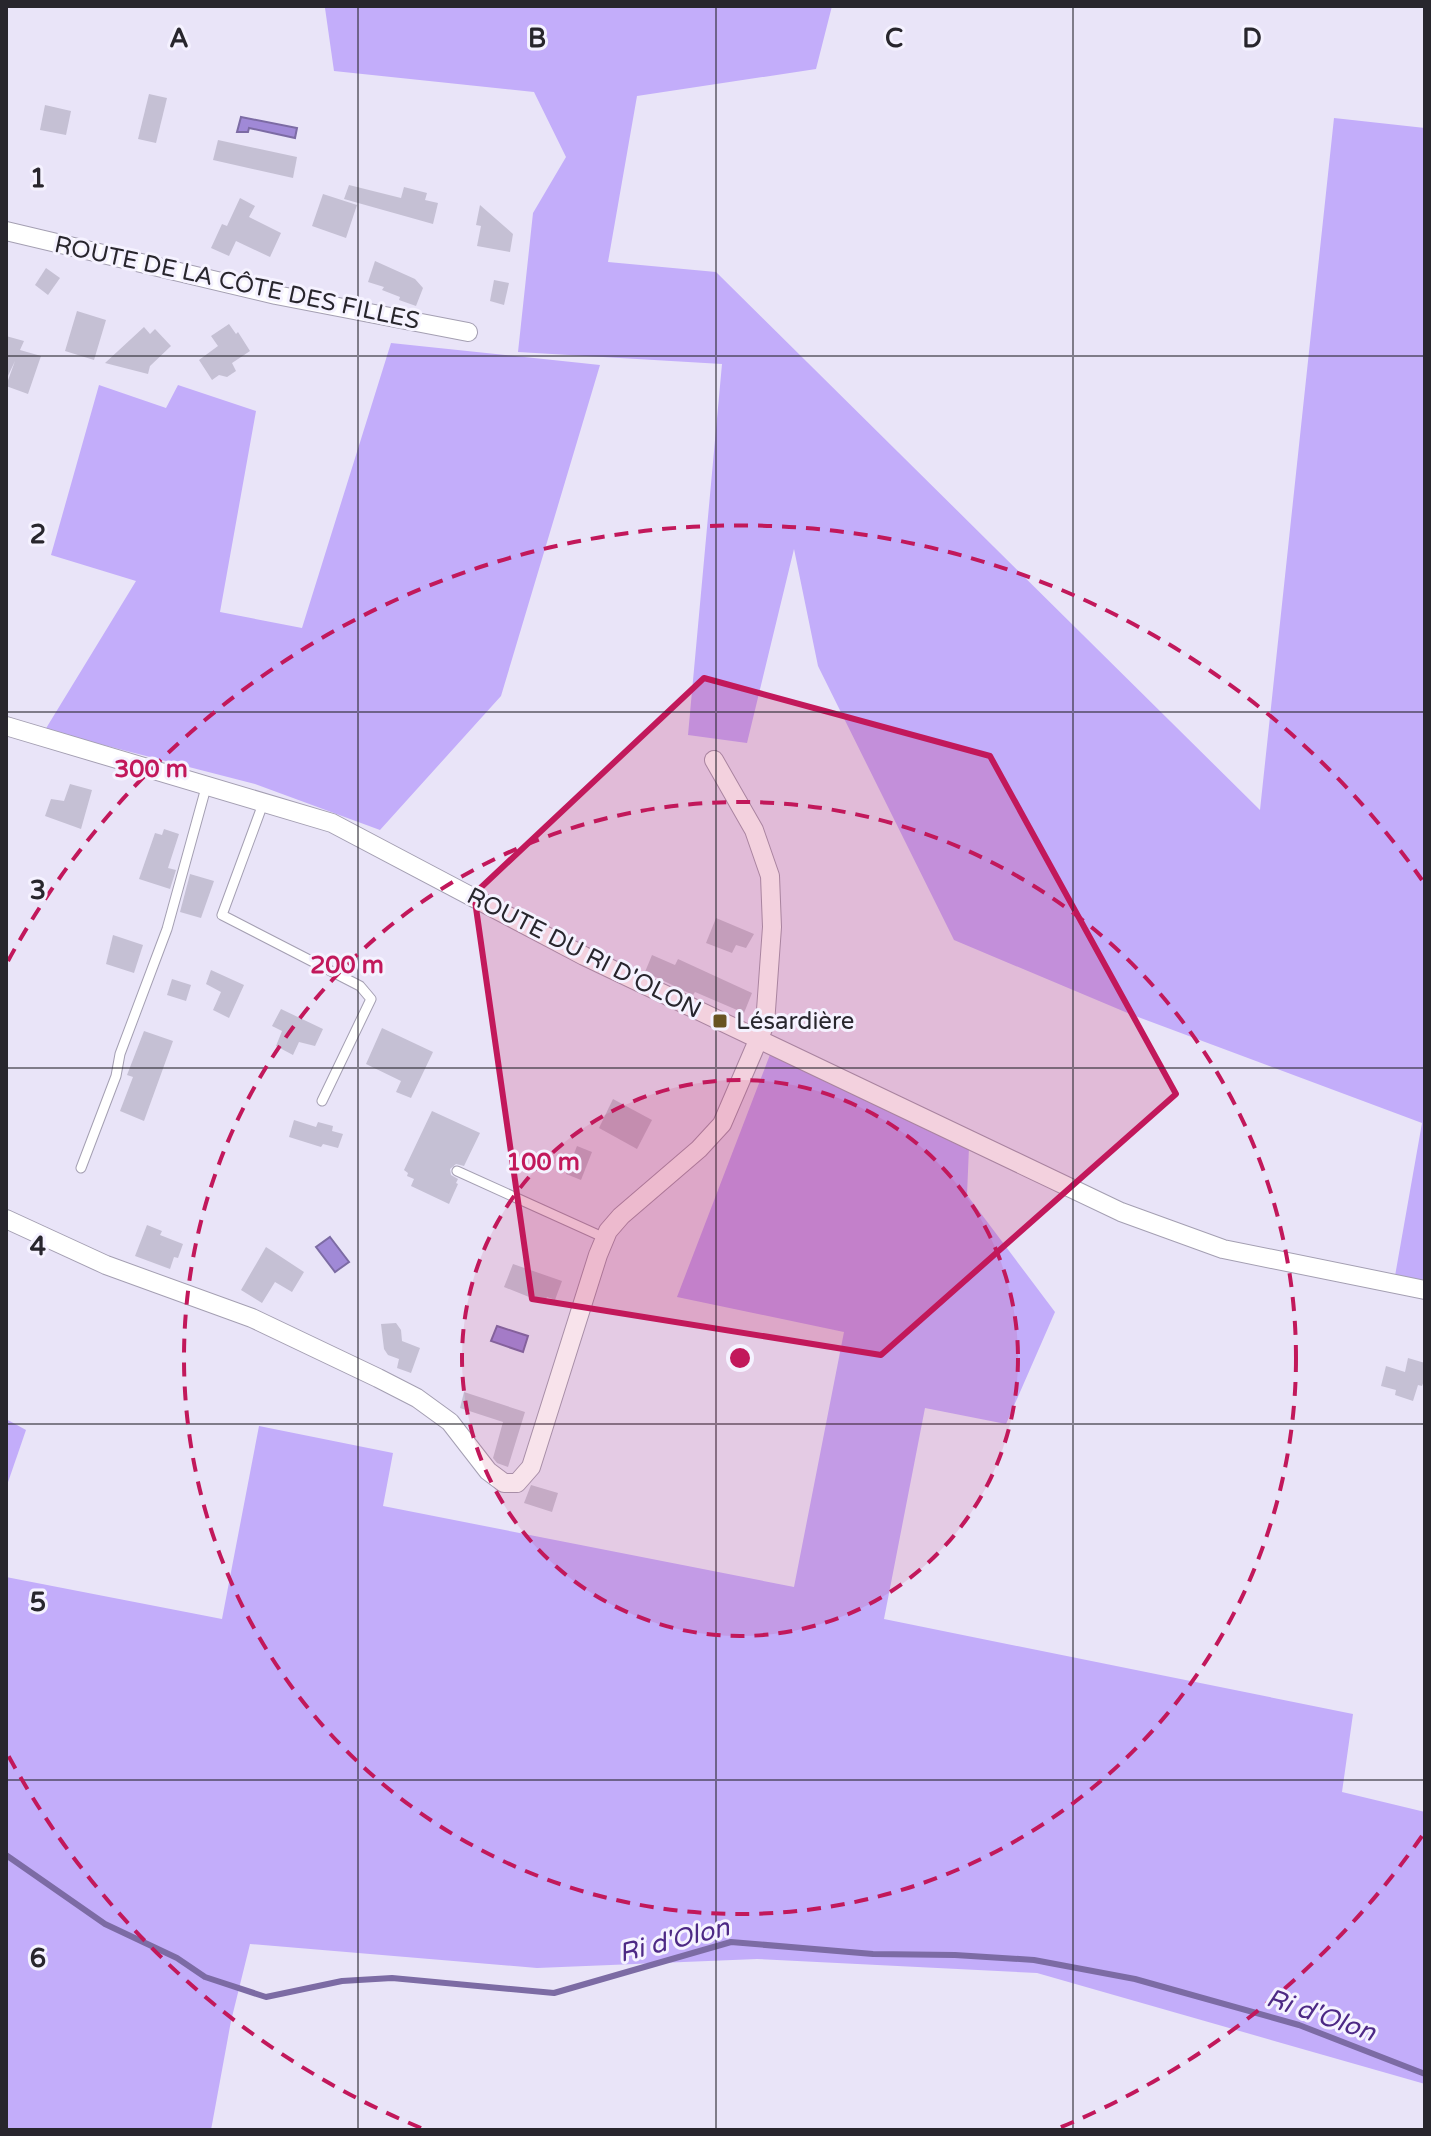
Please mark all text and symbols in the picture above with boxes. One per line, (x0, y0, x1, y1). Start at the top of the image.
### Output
text: A (169, 23, 189, 54)
text: B (528, 23, 546, 54)
text: C (885, 23, 903, 54)
text: D (1242, 23, 1262, 54)
text: 1 (30, 163, 46, 194)
street label: ROUTE DE LA CÔTE DES FILLES (52, 230, 422, 336)
text: 2 (30, 519, 46, 550)
text: 300 m (114, 755, 188, 784)
text: 3 (30, 875, 46, 906)
street label: ROUTE DU RI D'OLON (462, 881, 706, 1025)
text: 200 m (310, 951, 384, 980)
place label: Lésardière (736, 1007, 854, 1036)
marker: Lésardière (711, 1012, 729, 1030)
text: 100 m (506, 1148, 580, 1177)
text: 4 (30, 1231, 46, 1262)
centre of rings (726, 1344, 754, 1372)
text: 5 (30, 1587, 46, 1618)
water label: Ri d'Olon (615, 1911, 734, 1969)
text: 6 (30, 1943, 46, 1974)
water label: Ri d'Olon (1263, 1982, 1381, 2048)

